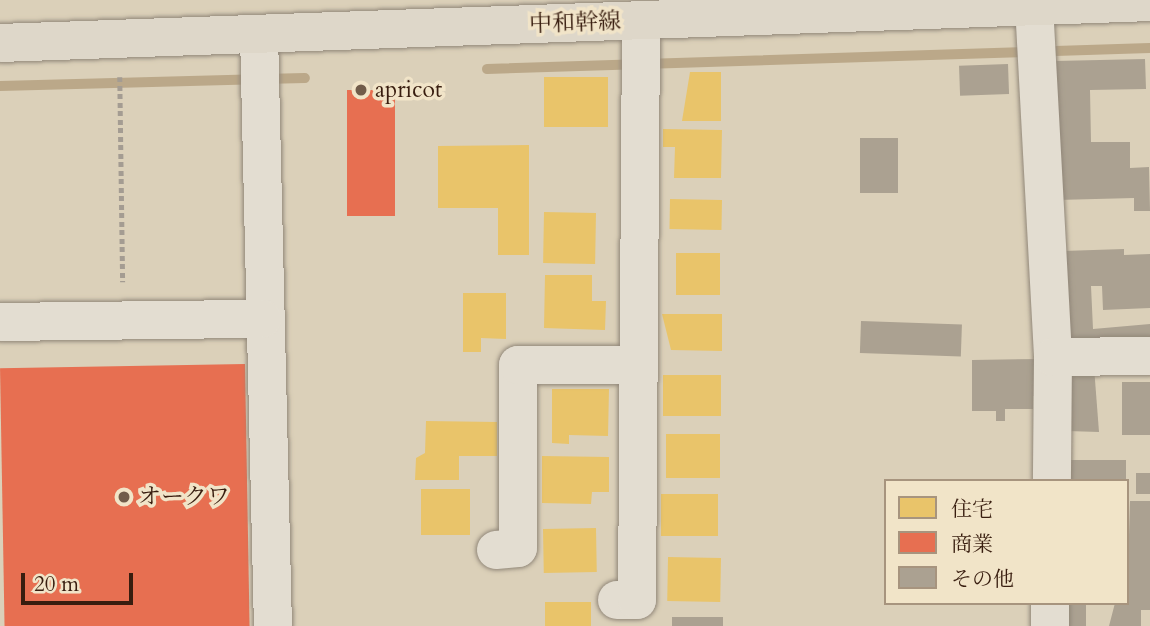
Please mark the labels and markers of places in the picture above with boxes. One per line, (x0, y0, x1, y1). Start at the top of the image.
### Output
place label: apricot (375, 76, 442, 104)
marker: apricot (353, 82, 369, 98)
place label: オークワ (138, 483, 230, 511)
marker: オークワ (116, 489, 132, 505)

